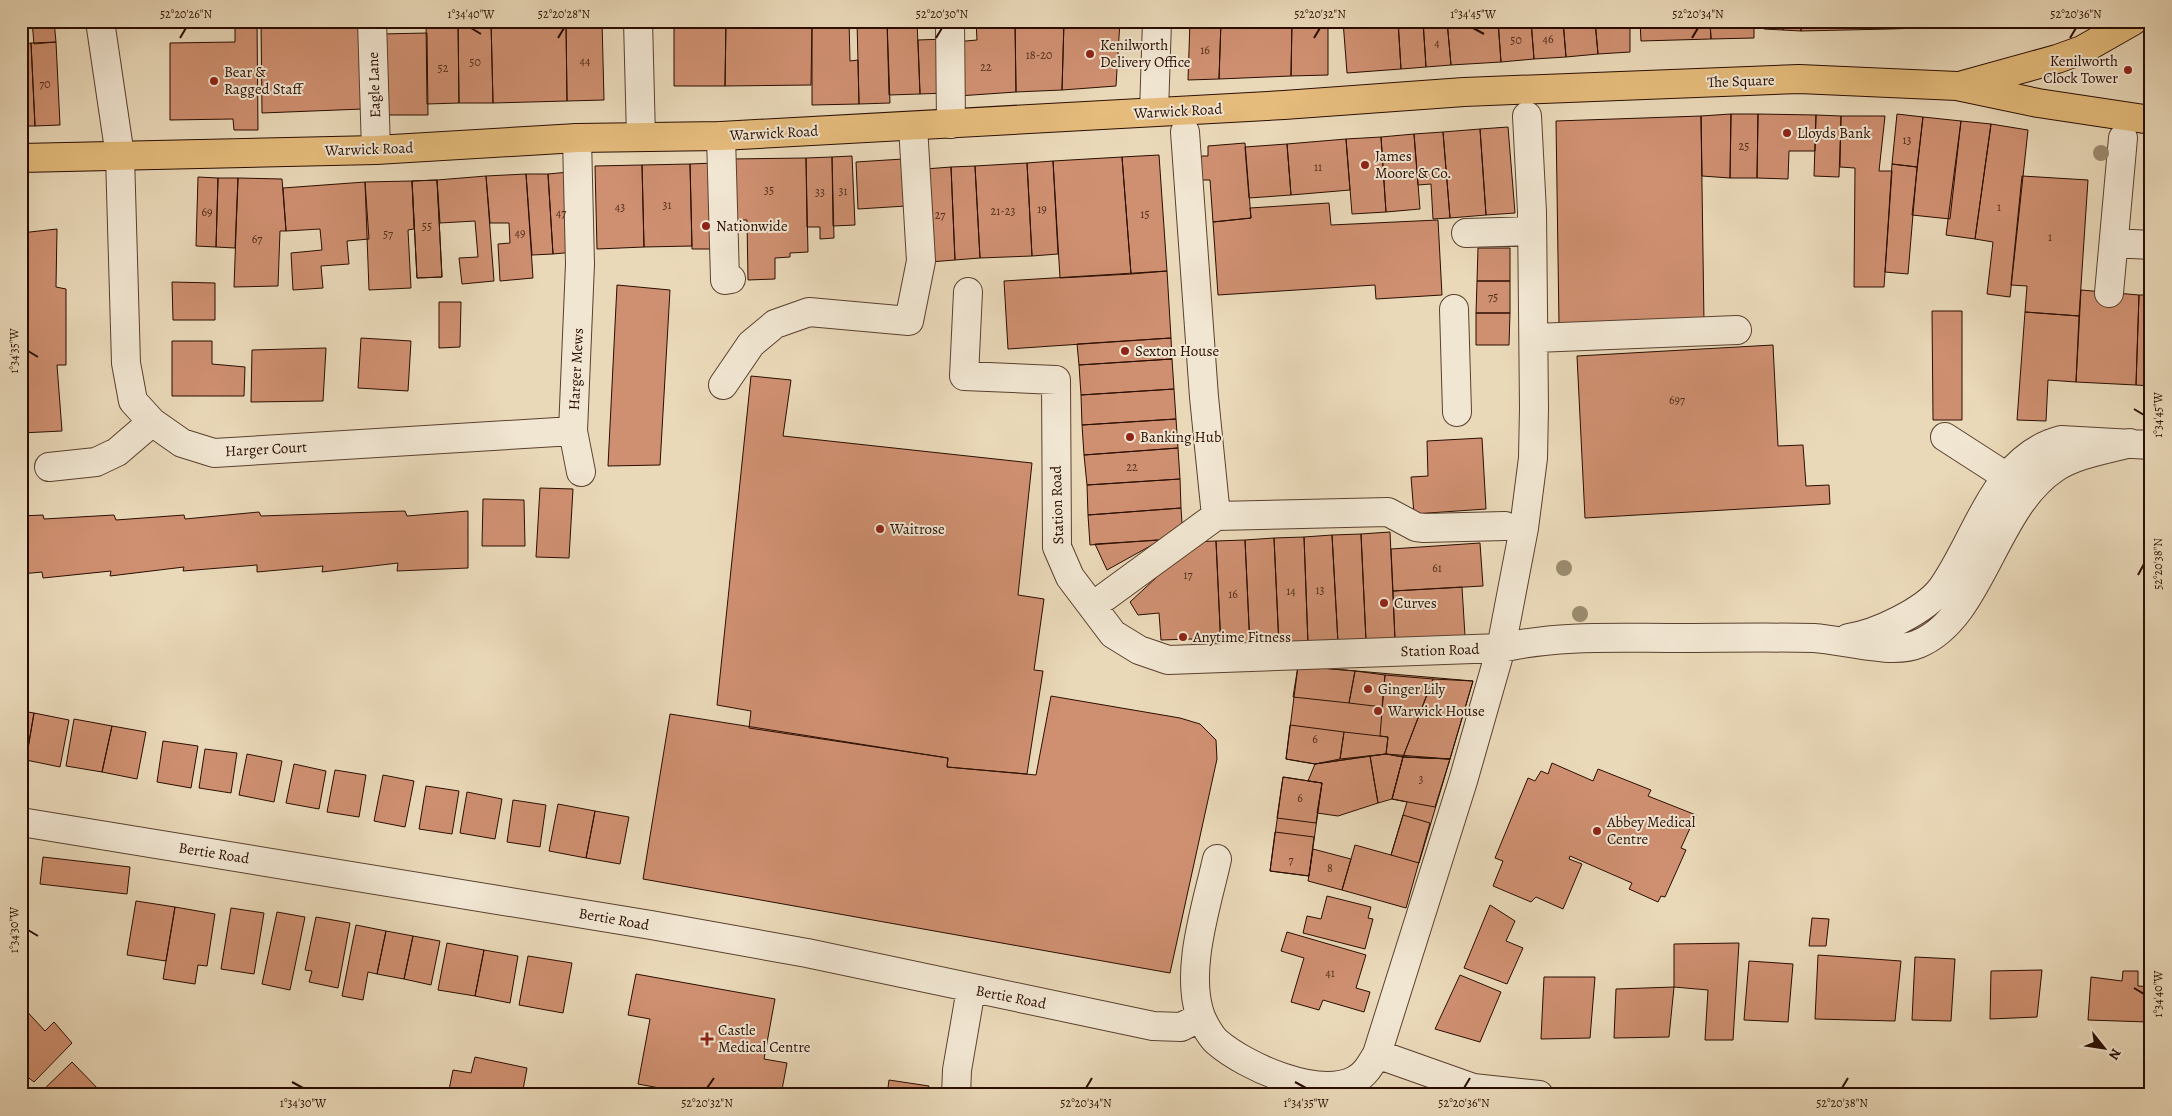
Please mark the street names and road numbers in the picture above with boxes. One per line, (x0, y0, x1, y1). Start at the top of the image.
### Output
street label: Eagle Lane (363, 51, 385, 118)
street label: The Square (1707, 70, 1775, 92)
street label: Warwick Road (1132, 99, 1224, 123)
street label: Warwick Road (728, 121, 820, 145)
street label: Warwick Road (323, 137, 415, 161)
street label: Harger Mews (564, 327, 588, 411)
street label: Harger Court (224, 437, 308, 461)
street label: Station Road (1046, 464, 1068, 545)
street label: Station Road (1400, 639, 1481, 661)
street label: Bertie Road (177, 838, 252, 869)
street label: Bertie Road (577, 903, 652, 935)
street label: Bertie Road (974, 980, 1049, 1014)

